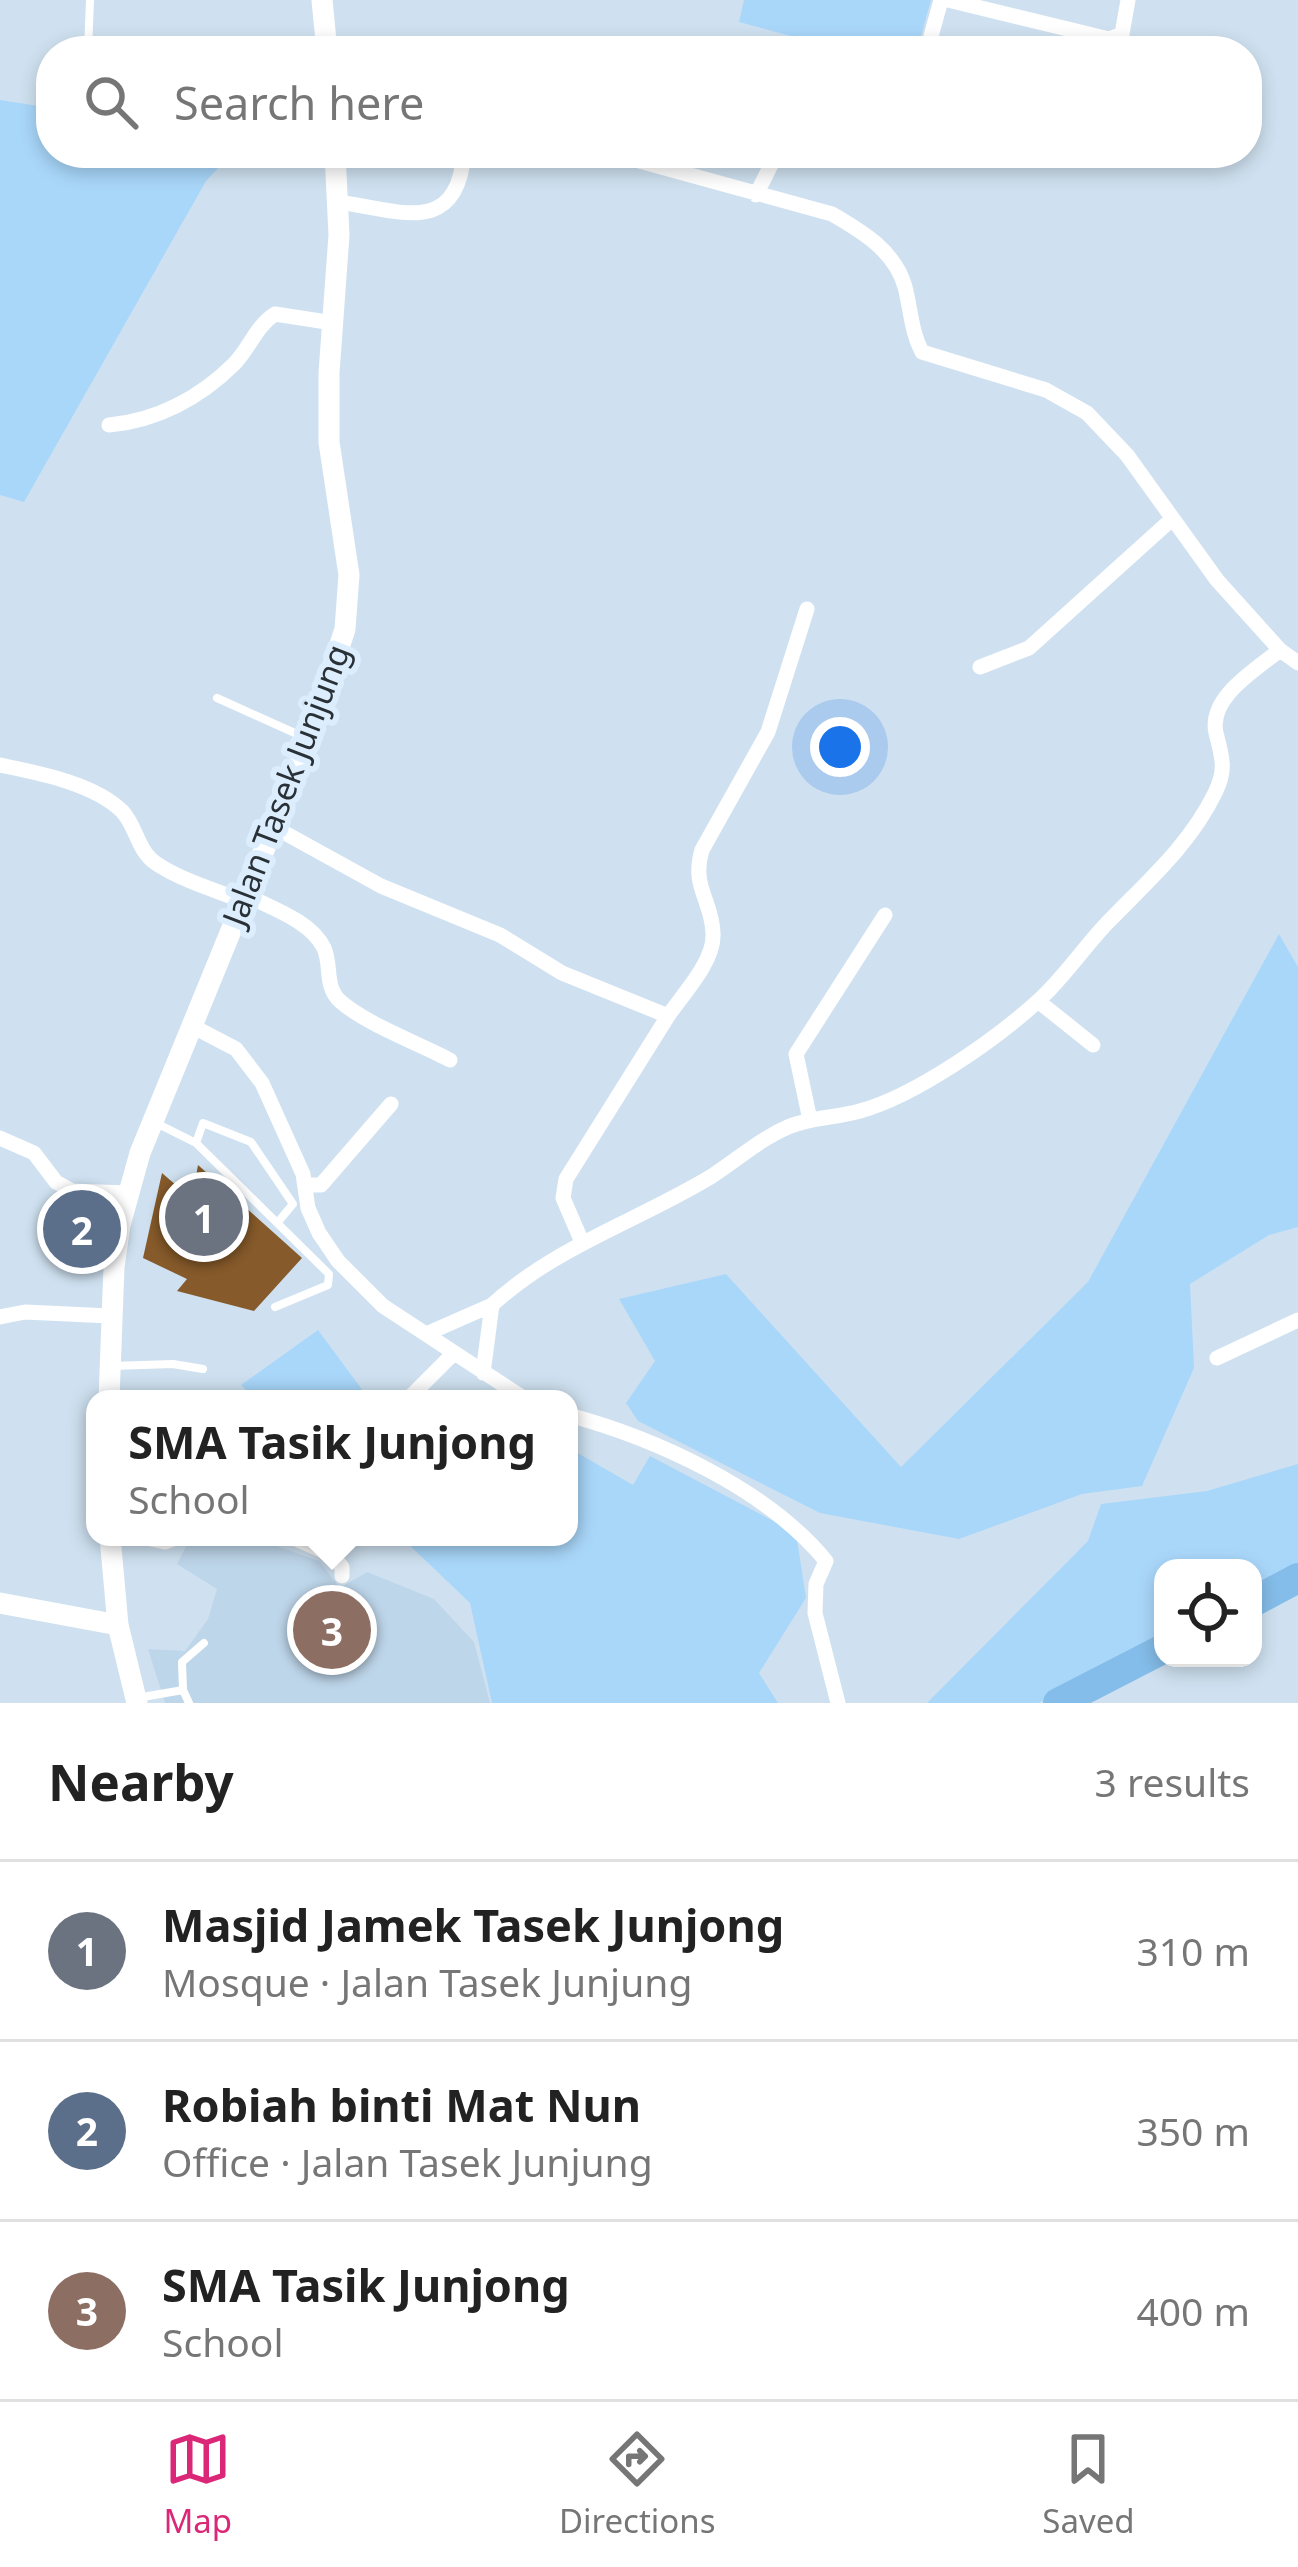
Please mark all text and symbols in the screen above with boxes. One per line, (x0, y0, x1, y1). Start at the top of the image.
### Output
search box (36, 36, 1262, 168)
icon: search (78, 69, 144, 135)
text: Search here (174, 72, 424, 133)
street label: Jalan Tasek Junjung (210, 638, 360, 935)
your location (810, 717, 870, 777)
pin: 1 (165, 1172, 243, 1262)
pin: 2 (43, 1184, 121, 1274)
popup (86, 1390, 578, 1546)
text: SMA Tasik Junjong (128, 1411, 536, 1472)
text: School (128, 1472, 250, 1525)
map controls (1154, 1559, 1262, 1667)
button: locate (1154, 1559, 1262, 1667)
pin: 3 (293, 1585, 371, 1675)
text: Nearby (48, 1746, 234, 1816)
text: 3 results (1095, 1755, 1250, 1808)
text: Masjid Jamek Tasek Junjong (162, 1894, 784, 1955)
text: 1 (76, 1924, 98, 1977)
text: 310 m (1136, 1924, 1250, 1977)
text: Mosque · Jalan Tasek Junjung (162, 1955, 692, 2008)
text: Robiah binti Mat Nun (162, 2074, 641, 2135)
text: 2 (76, 2104, 98, 2157)
text: 350 m (1136, 2104, 1250, 2157)
text: Office · Jalan Tasek Junjung (162, 2135, 653, 2188)
text: SMA Tasik Junjong (162, 2254, 570, 2315)
text: 3 (76, 2284, 98, 2337)
text: 400 m (1136, 2284, 1250, 2337)
text: School (162, 2315, 284, 2368)
tab: Map (163, 2426, 232, 2543)
tab: Directions (559, 2426, 716, 2543)
tab: Saved (1042, 2426, 1135, 2543)

